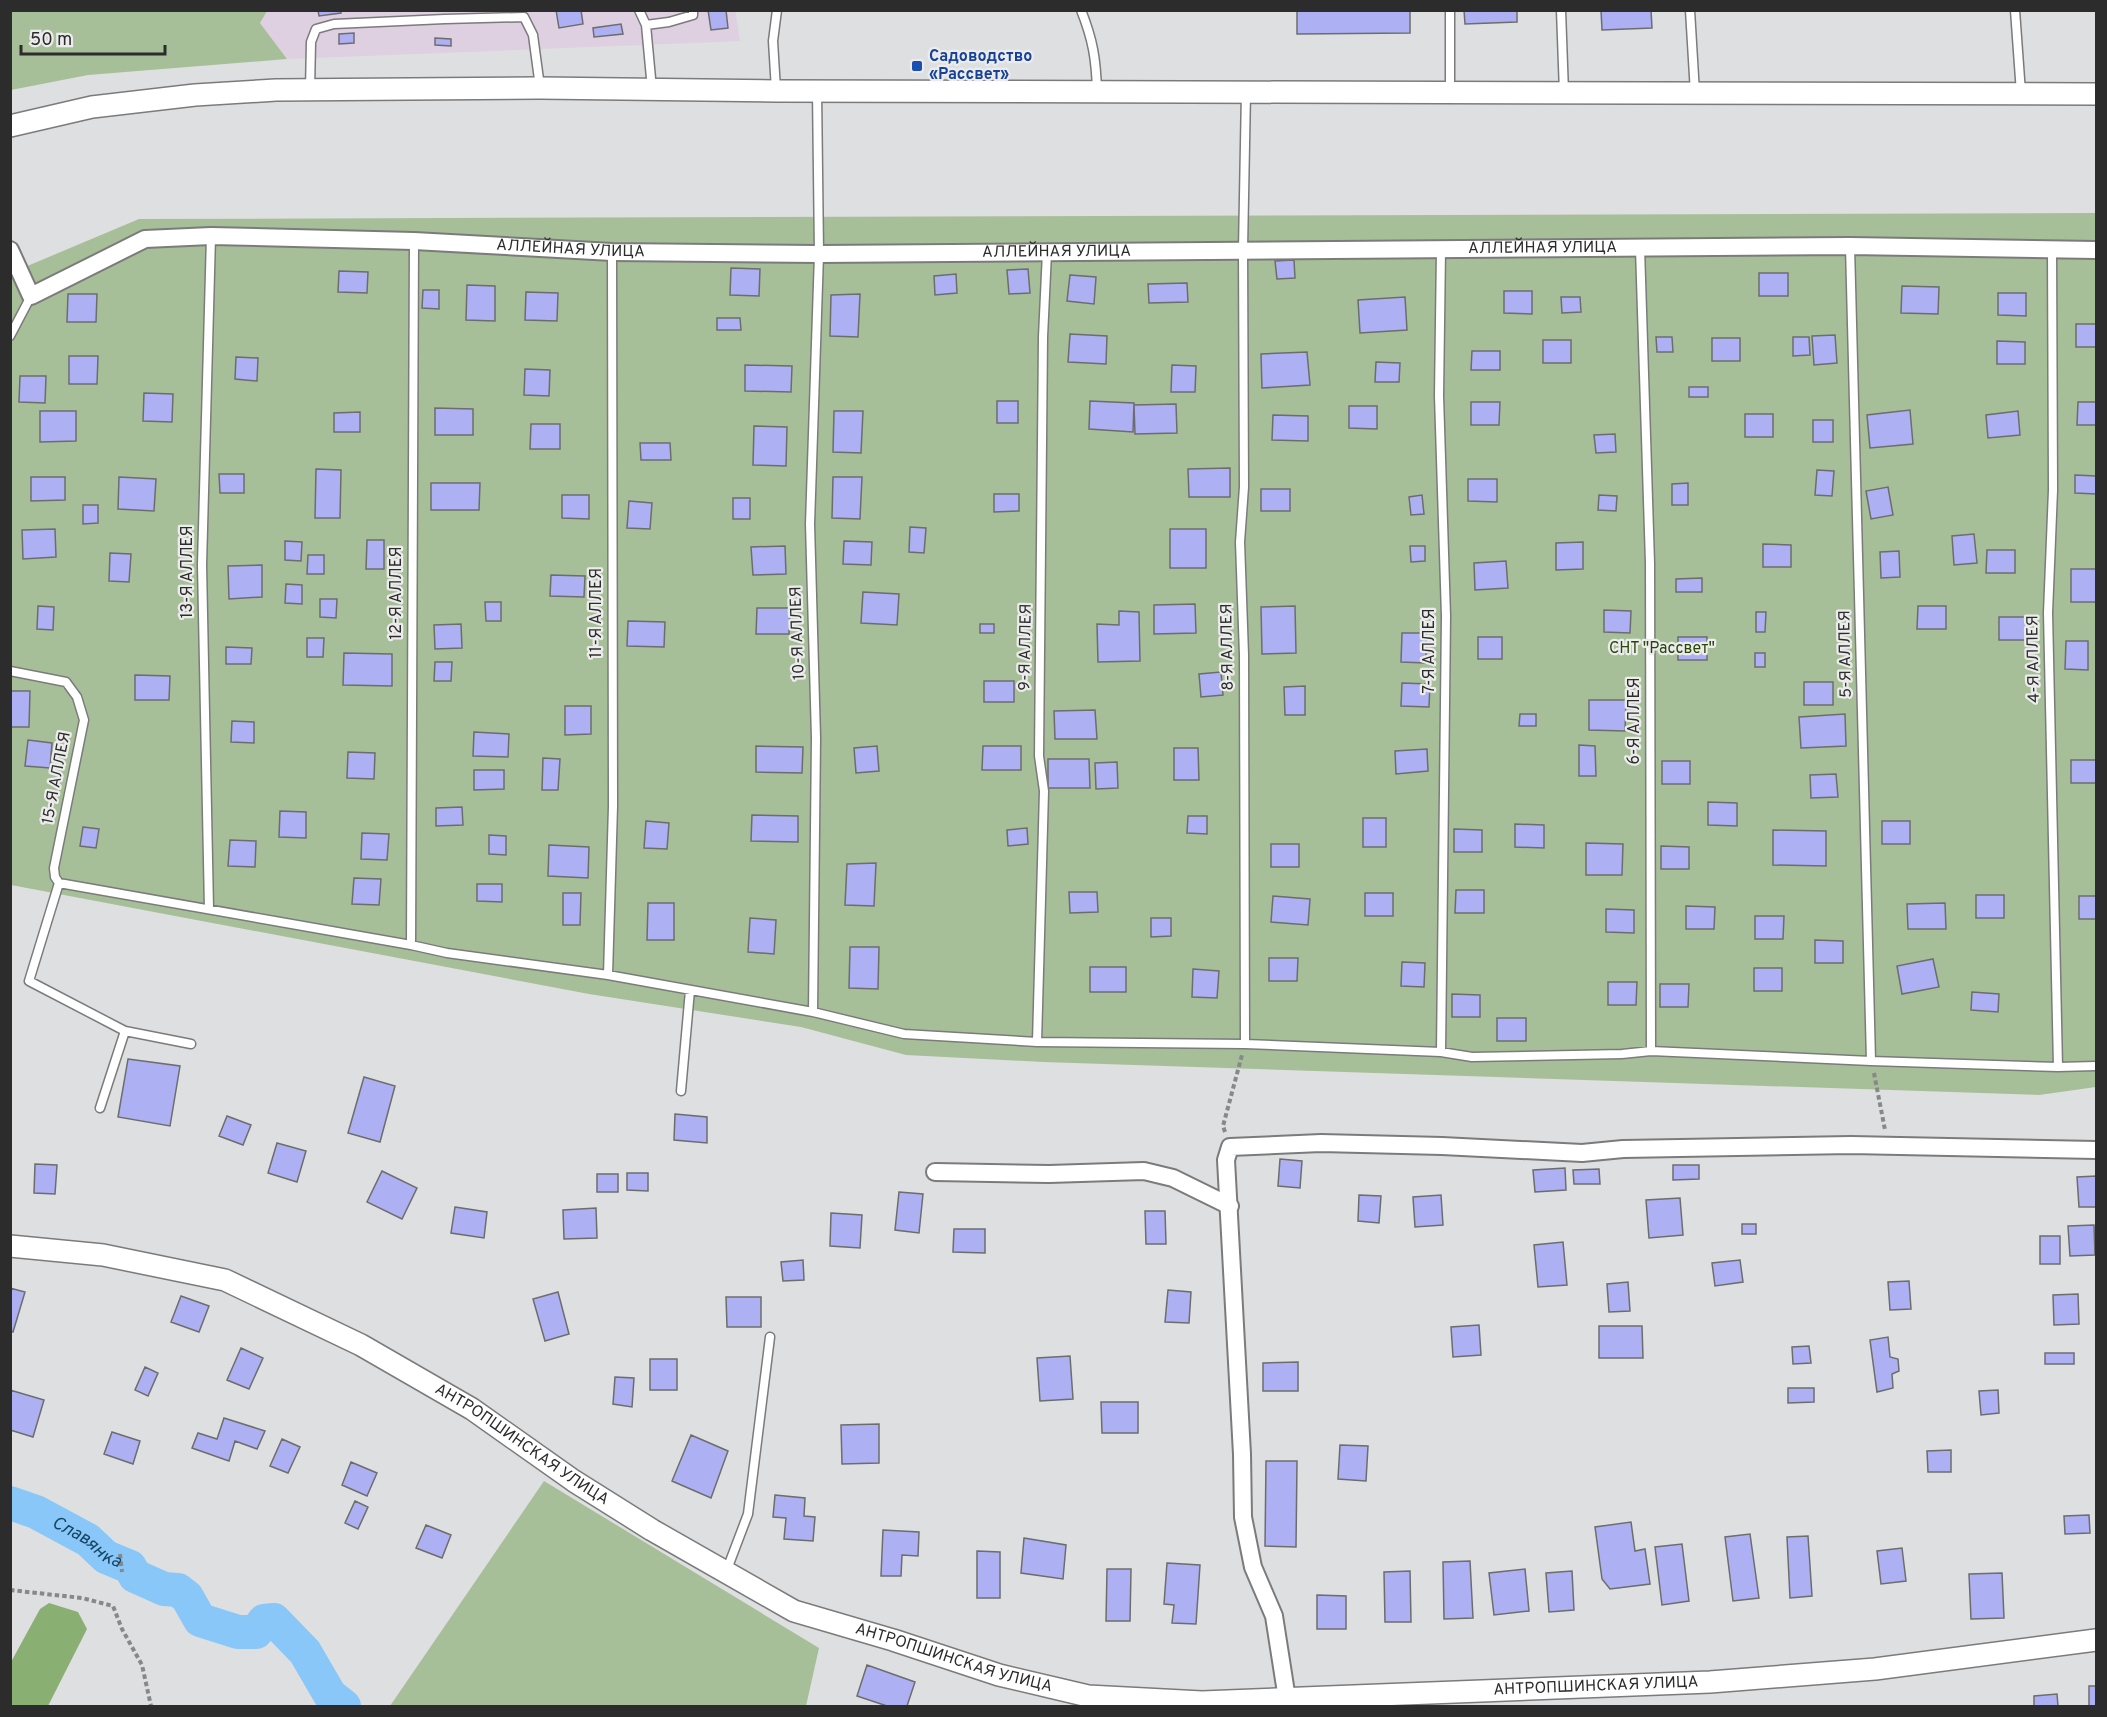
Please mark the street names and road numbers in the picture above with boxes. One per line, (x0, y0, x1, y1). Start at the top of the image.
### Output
street label: АЛЛЕЙНАЯ УЛИЦА (496, 236, 645, 262)
street label: АЛЛЕЙНАЯ УЛИЦА (1468, 237, 1617, 259)
street label: АЛЛЕЙНАЯ УЛИЦА (982, 240, 1131, 263)
street label: 13-Я АЛЛЕЯ (178, 525, 198, 619)
street label: 12-Я АЛЛЕЯ (387, 546, 407, 640)
street label: 11-Я АЛЛЕЯ (587, 568, 607, 658)
street label: 10-Я АЛЛЕЯ (786, 586, 810, 680)
street label: 9-Я АЛЛЕЯ (1015, 603, 1037, 691)
street label: 8-Я АЛЛЕЯ (1217, 603, 1239, 691)
street label: 7-Я АЛЛЕЯ (1420, 608, 1440, 694)
street label: 5-Я АЛЛЕЯ (1835, 610, 1857, 698)
street label: 4-Я АЛЛЕЯ (2023, 615, 2045, 703)
street label: 6-Я АЛЛЕЯ (1625, 677, 1645, 765)
street label: 15-Я АЛЛЕЯ (38, 730, 76, 826)
street label: АНТРОПШИНСКАЯ УЛИЦА (431, 1380, 612, 1510)
street label: АНТРОПШИНСКАЯ УЛИЦА (853, 1619, 1055, 1697)
street label: АНТРОПШИНСКАЯ УЛИЦА (1493, 1672, 1699, 1701)

